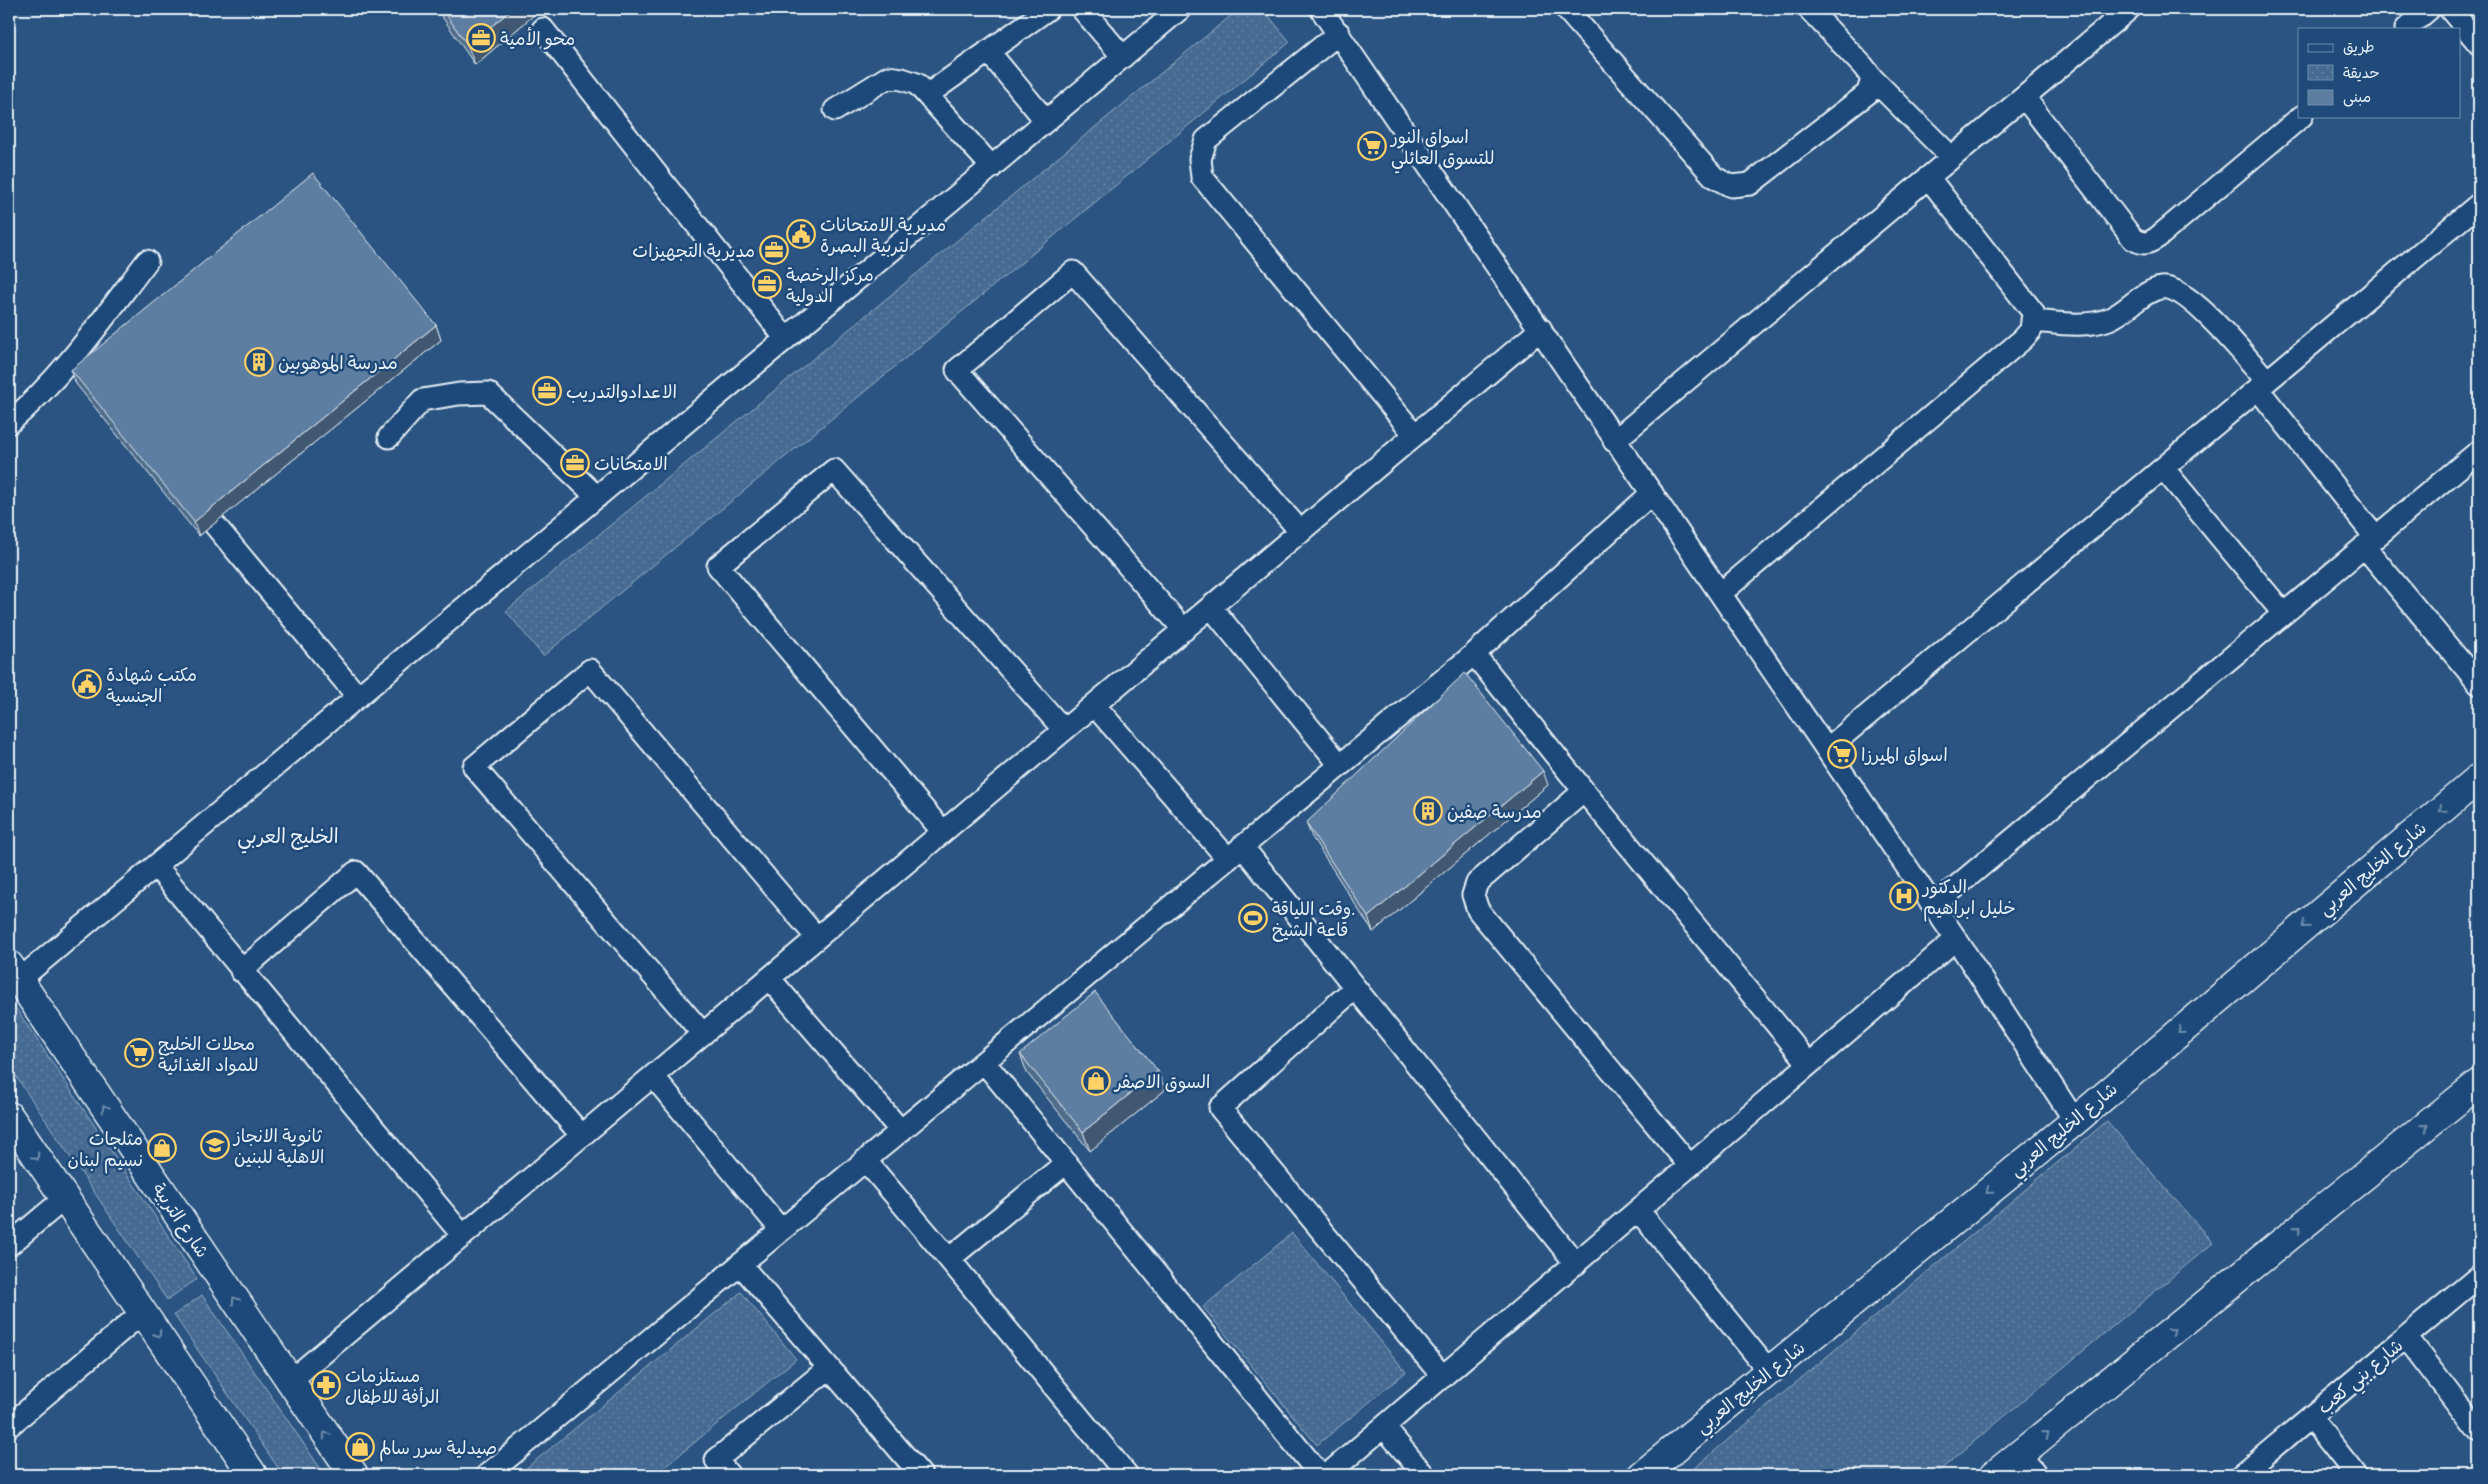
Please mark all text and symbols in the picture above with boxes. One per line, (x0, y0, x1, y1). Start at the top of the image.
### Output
office icon: محو الأمية (466, 23, 496, 53)
place label: محو الأمية (500, 26, 575, 51)
legend (2298, 28, 2460, 118)
text: طريق (2343, 36, 2375, 57)
text: حديقة (2343, 62, 2380, 83)
text: مبنى (2343, 86, 2371, 107)
place label: اسواق النور للتسوق العائلي (1389, 124, 1494, 174)
supermarket icon: اسواق النور للتسوق العائلي (1357, 131, 1387, 161)
place label: مديرية الامتحانات لتربية البصرة (820, 212, 946, 258)
public building icon: مديرية الامتحانات لتربية البصرة (786, 219, 816, 249)
office icon: مديرية التجهيزات (759, 235, 789, 265)
place label: مديرية التجهيزات (632, 238, 755, 263)
place label: مركز الرخصة الدولية (786, 262, 874, 308)
office icon: مركز الرخصة الدولية (752, 269, 782, 299)
building icon: مدرسة الموهوبين (244, 347, 274, 377)
place label: مدرسة الموهوبين (278, 350, 398, 375)
office icon: الاعدادوالتدريب (532, 376, 562, 406)
place label: الاعدادوالتدريب (566, 379, 677, 404)
office icon: الامتحانات (560, 448, 590, 478)
place label: الامتحانات (594, 451, 668, 476)
place label: مكتب شهادة الجنسية (106, 662, 197, 708)
public building icon: مكتب شهادة الجنسية (72, 669, 102, 699)
supermarket icon: اسواق الميرزا (1827, 739, 1857, 769)
place label: اسواق الميرزا (1861, 742, 1948, 767)
building icon: مدرسة صفين (1413, 796, 1443, 826)
place label: مدرسة صفين (1447, 799, 1542, 824)
one-way arrow (2439, 803, 2448, 812)
street label: شارع الخليج العربي (2312, 815, 2434, 924)
district label: الخليج العربي (237, 822, 339, 854)
place label: الدكتور خليل ابراهيم (1921, 874, 2016, 922)
hospital icon: الدكتور خليل ابراهيم (1889, 881, 1919, 911)
place label: وقت اللياقة. قاعة الشيخ (1272, 896, 1355, 942)
sports icon: وقت اللياقة. قاعة الشيخ (1238, 903, 1268, 933)
one-way arrow (2301, 920, 2310, 929)
one-way arrow (2178, 1025, 2187, 1033)
place label: محلات الخليج للمواد الغذائية (158, 1031, 259, 1077)
supermarket icon: محلات الخليج للمواد الغذائية (124, 1038, 154, 1068)
shop icon: السوق الاصفر (1081, 1066, 1111, 1096)
place label: السوق الاصفر (1113, 1069, 1211, 1094)
street label: شارع الخليج العربي (2003, 1076, 2125, 1185)
one-way arrow (102, 1104, 111, 1113)
place label: ثانوية الانجاز الاهلية للبنين (232, 1123, 324, 1169)
one-way arrow (2419, 1124, 2428, 1132)
place label: مثلجات نسيم لبنان (67, 1126, 143, 1174)
school or university icon: ثانوية الانجاز الاهلية للبنين (200, 1130, 230, 1160)
shop icon: مثلجات نسيم لبنان (147, 1133, 177, 1163)
one-way arrow (30, 1151, 39, 1160)
street label: شارع التربية (147, 1178, 215, 1262)
one-way arrow (1986, 1185, 1995, 1193)
one-way arrow (2293, 1226, 2302, 1235)
one-way arrow (232, 1297, 241, 1306)
one-way arrow (152, 1328, 161, 1337)
one-way arrow (2166, 1329, 2175, 1337)
street label: شارع بني كعب (2312, 1333, 2411, 1422)
street label: شارع الخليج العربي (1690, 1335, 1813, 1442)
place label: مستلزمات الرأفة للاطفال (345, 1363, 439, 1409)
pharmacy icon: مستلزمات الرأفة للاطفال (311, 1370, 341, 1400)
one-way arrow (323, 1431, 332, 1441)
one-way arrow (2040, 1431, 2049, 1439)
shop icon: صيدلية سرر سالم (345, 1432, 375, 1462)
place label: صيدلية سرر سالم (379, 1435, 497, 1462)

